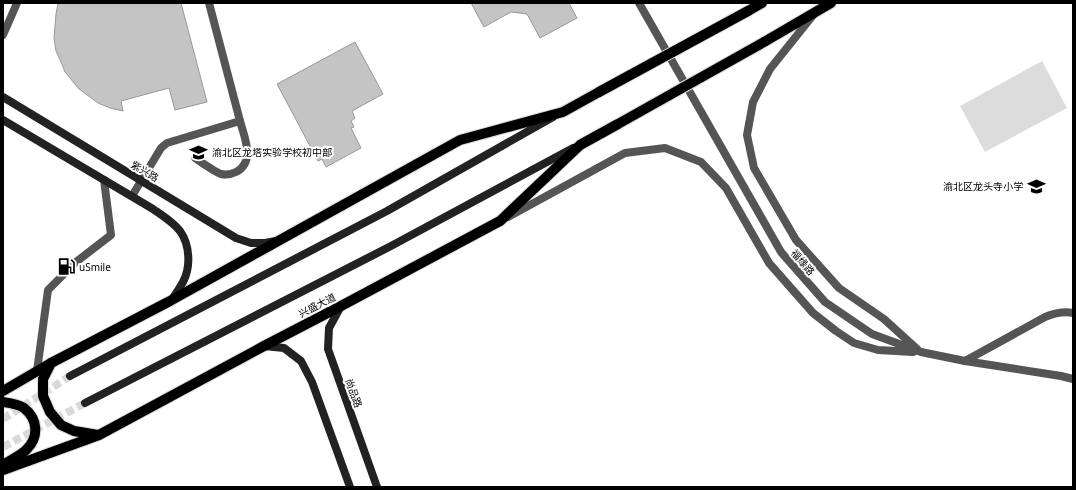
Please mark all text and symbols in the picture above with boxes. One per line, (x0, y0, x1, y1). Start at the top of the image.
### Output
school or university icon: 渝北区龙塔实验学校初中部 (189, 142, 209, 162)
place label: 渝北区龙塔实验学校初中部 (212, 145, 332, 159)
street label: 紫兴路 (129, 157, 161, 185)
school or university icon: 渝北区龙头寺小学 (1026, 176, 1046, 196)
place label: 渝北区龙头寺小学 (943, 179, 1023, 193)
street label: 福缘路 (788, 246, 818, 278)
fuel station icon: uSmile (56, 257, 76, 277)
place label: uSmile (79, 260, 111, 274)
street label: 兴盛大道 (296, 290, 338, 320)
street label: 尚品路 (342, 377, 366, 409)

